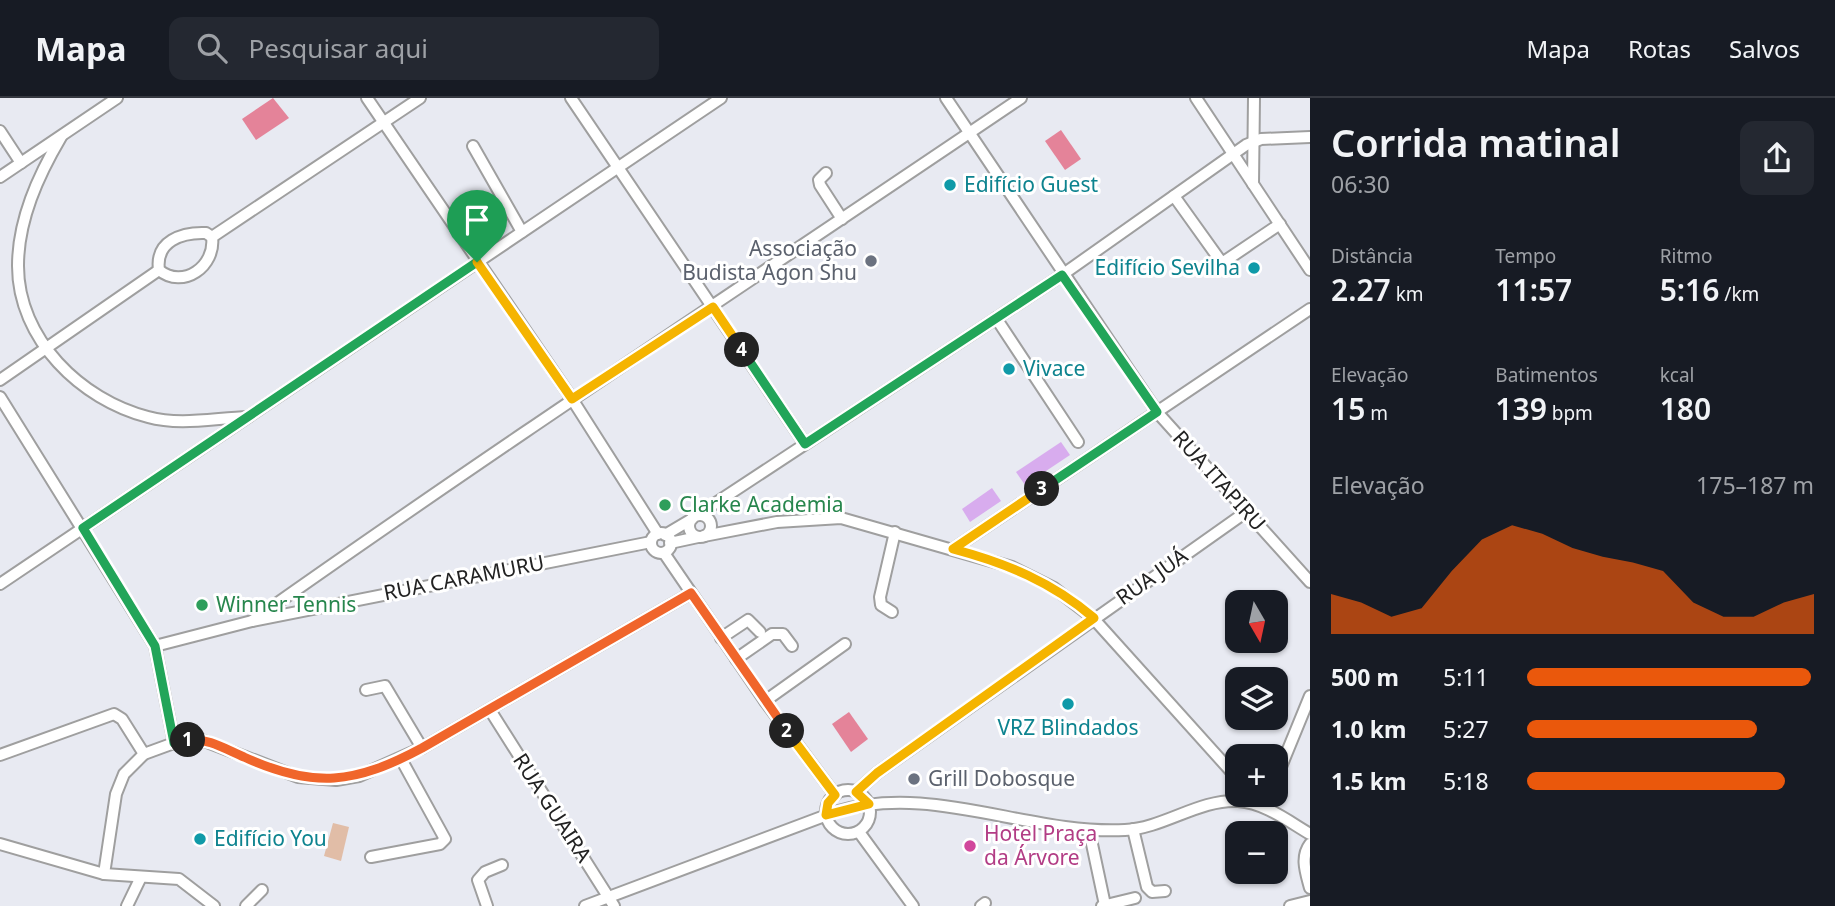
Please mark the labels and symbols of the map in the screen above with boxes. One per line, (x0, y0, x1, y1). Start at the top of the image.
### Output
place label: Edifício Guest (964, 170, 1098, 198)
marker: Edifício Guest (942, 177, 958, 193)
pin (447, 190, 507, 262)
place label: Associação Budista Agon Shu (682, 234, 857, 286)
marker: Associação Budista Agon Shu (863, 253, 879, 269)
place label: Edifício Sevilha (1094, 253, 1240, 281)
marker: Edifício Sevilha (1246, 260, 1262, 276)
pin: 4 (724, 332, 760, 368)
place label: Vivace (1023, 354, 1085, 382)
marker: Vivace (1001, 361, 1017, 377)
street label: RUA ITAPIRU (1167, 424, 1272, 537)
pin: 3 (1024, 472, 1060, 506)
place label: Clarke Academia (679, 490, 844, 518)
marker: Clarke Academia (657, 497, 673, 513)
street label: RUA JUÁ (1110, 541, 1193, 611)
street label: RUA CARAMURU (381, 548, 547, 606)
place label: Winner Tennis (216, 590, 356, 618)
north arrow (1225, 590, 1288, 653)
marker: Winner Tennis (194, 597, 210, 613)
marker: VRZ Blindados (1060, 696, 1076, 712)
place label: VRZ Blindados (998, 713, 1138, 741)
pin: 2 (770, 714, 804, 748)
pin: 1 (170, 722, 206, 758)
street label: RUA GUAIRA (507, 748, 599, 868)
place label: Grill Dobosque (928, 764, 1075, 792)
marker: Grill Dobosque (906, 771, 922, 787)
place label: Hotel Praça da Árvore (984, 819, 1097, 871)
place label: Edifício You (214, 824, 327, 852)
marker: Edifício You (192, 831, 208, 847)
marker: Hotel Praça da Árvore (962, 838, 978, 854)

